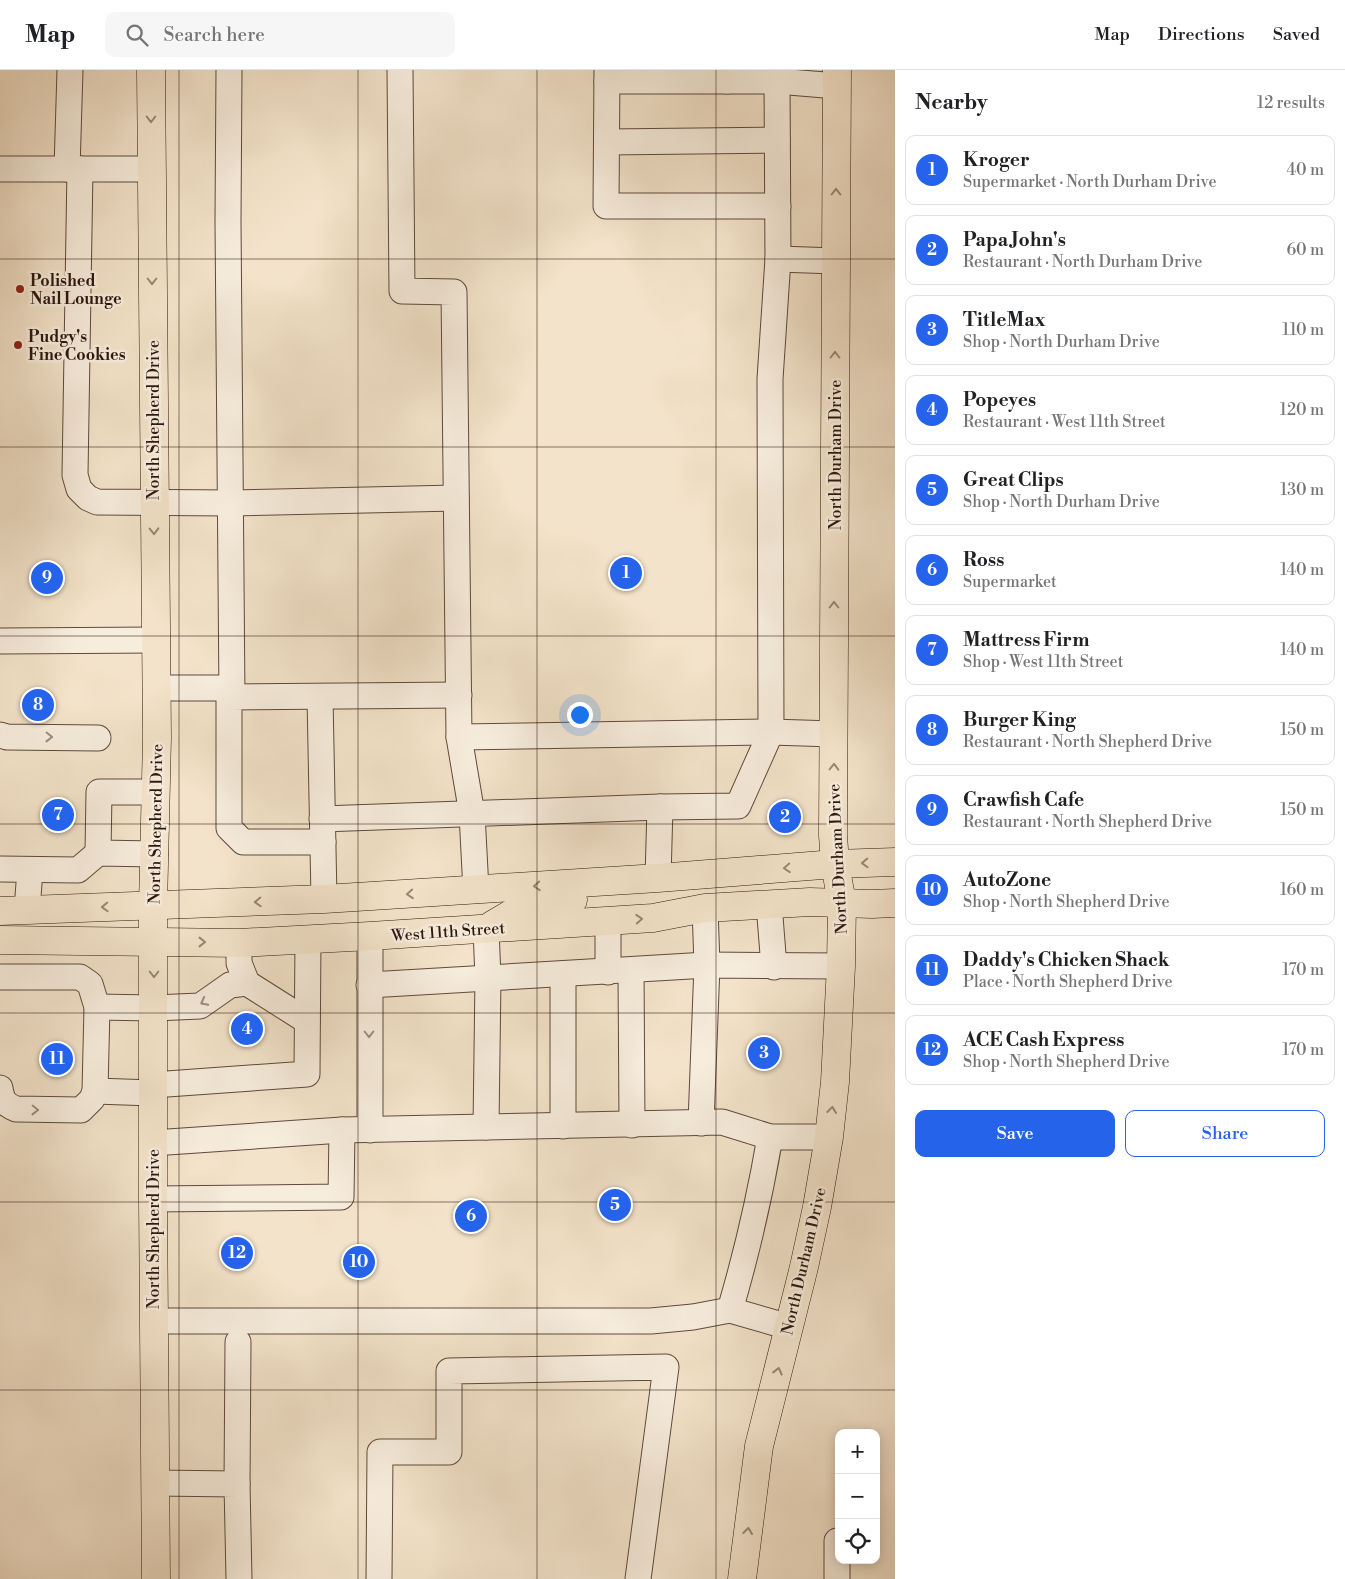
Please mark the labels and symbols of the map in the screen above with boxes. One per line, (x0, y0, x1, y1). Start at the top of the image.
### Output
one-way arrow (146, 115, 156, 123)
one-way arrow (831, 188, 841, 196)
place label: Polished Nail Lounge (30, 271, 122, 309)
one-way arrow (147, 278, 157, 285)
marker: Polished Nail Lounge (14, 283, 26, 295)
place label: Pudgy's Fine Cookies (28, 327, 126, 365)
marker: Pudgy's Fine Cookies (12, 339, 24, 351)
street label: North Shepherd Drive (144, 340, 164, 500)
one-way arrow (830, 350, 840, 358)
street label: North Durham Drive (826, 380, 846, 530)
one-way arrow (149, 528, 159, 535)
pin: 1 (610, 554, 642, 592)
pin: 9 (31, 559, 63, 597)
one-way arrow (829, 600, 839, 608)
pin: 8 (22, 686, 54, 724)
your location (567, 702, 593, 728)
one-way arrow (45, 732, 53, 742)
street label: North Shepherd Drive (145, 744, 167, 904)
one-way arrow (828, 763, 839, 771)
street label: North Durham Drive (824, 783, 852, 935)
pin: 7 (42, 796, 74, 834)
pin: 2 (769, 798, 801, 836)
one-way arrow (861, 858, 869, 869)
one-way arrow (782, 862, 790, 873)
one-way arrow (533, 880, 541, 891)
one-way arrow (406, 888, 414, 899)
one-way arrow (254, 896, 262, 907)
one-way arrow (100, 902, 108, 913)
one-way arrow (636, 913, 644, 924)
street label: West 11th Street (389, 918, 506, 946)
one-way arrow (199, 937, 207, 947)
one-way arrow (149, 970, 159, 978)
one-way arrow (201, 996, 210, 1006)
pin: 4 (231, 1010, 263, 1048)
one-way arrow (364, 1030, 374, 1038)
pin: 3 (748, 1034, 780, 1072)
pin: 11 (41, 1040, 73, 1078)
one-way arrow (31, 1104, 39, 1115)
one-way arrow (826, 1105, 837, 1113)
street label: North Shepherd Drive (144, 1149, 164, 1309)
pin: 5 (599, 1186, 631, 1224)
street label: North Durham Drive (777, 1186, 831, 1337)
pin: 6 (455, 1197, 487, 1235)
pin: 12 (221, 1234, 253, 1272)
pin: 10 (343, 1243, 375, 1281)
one-way arrow (772, 1367, 783, 1376)
one-way arrow (742, 1526, 753, 1534)

